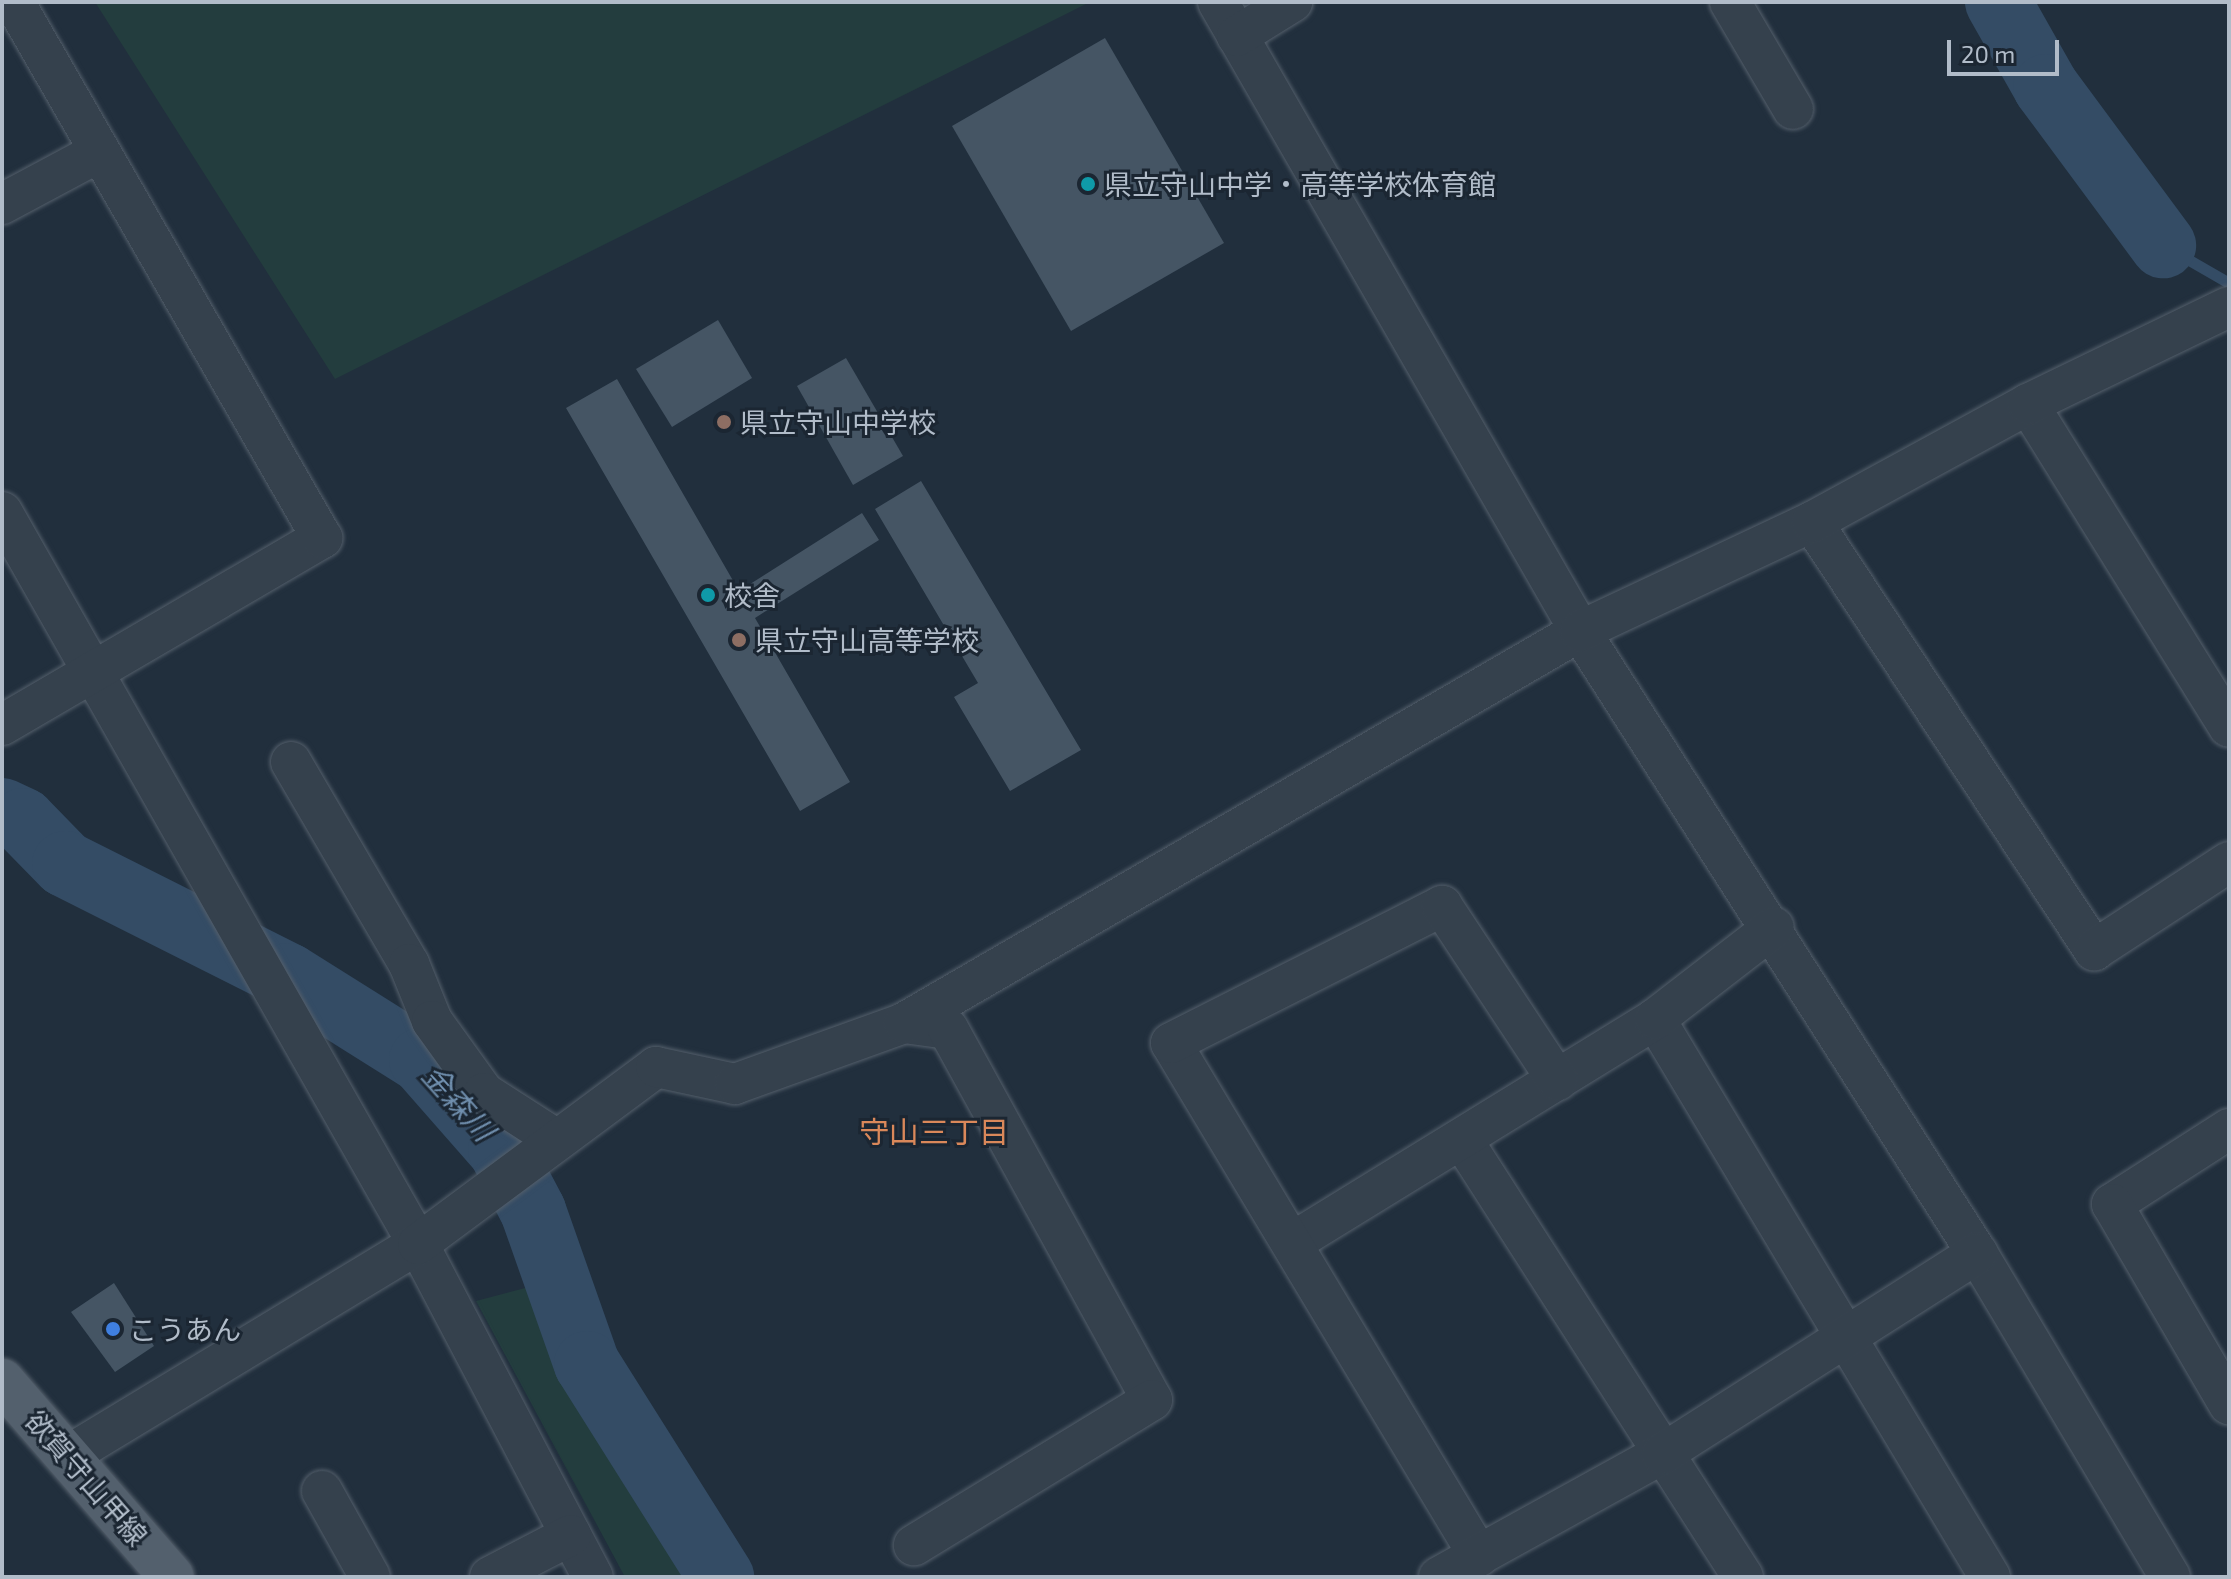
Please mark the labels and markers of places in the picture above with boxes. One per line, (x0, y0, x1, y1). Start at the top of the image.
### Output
place label: 県立守山中学・高等学校体育館 (1104, 167, 1496, 201)
marker: 県立守山中学・高等学校体育館 (1079, 175, 1097, 193)
place label: 県立守山中学校 (740, 405, 936, 439)
marker: 県立守山中学校 (715, 413, 733, 431)
place label: 校舎 (724, 578, 780, 612)
marker: 校舎 (699, 586, 717, 604)
place label: 県立守山高等学校 (755, 623, 979, 657)
marker: 県立守山高等学校 (730, 631, 748, 649)
place label: こうあん (129, 1312, 241, 1346)
marker: こうあん (104, 1320, 122, 1338)

